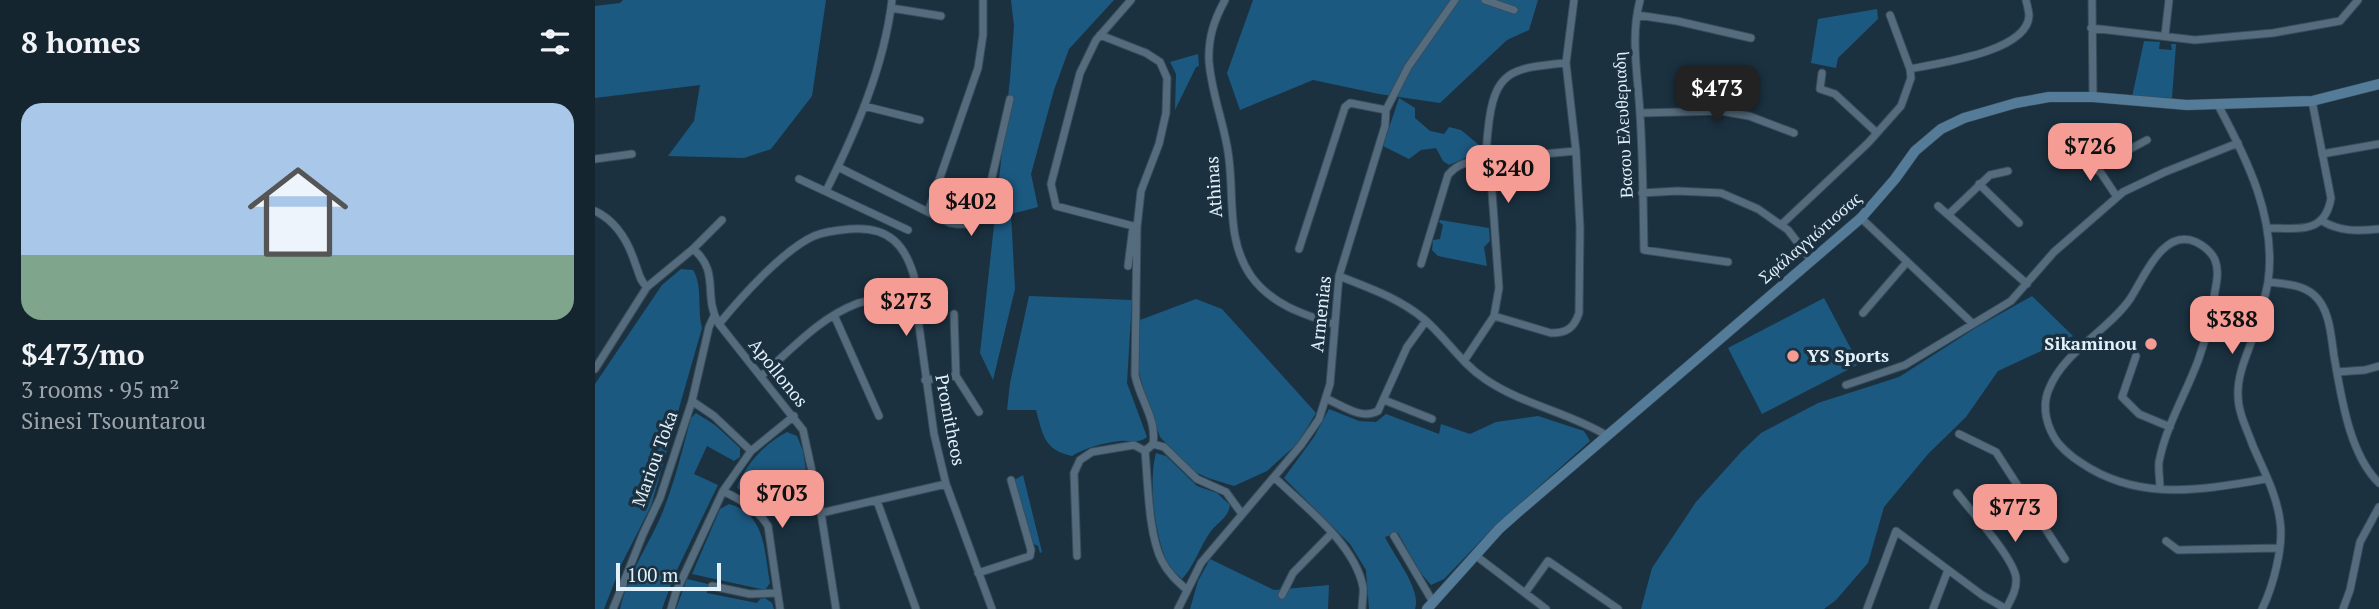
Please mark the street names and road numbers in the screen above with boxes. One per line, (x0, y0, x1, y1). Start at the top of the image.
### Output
street label: Βασου Ελευθεριαδη (1606, 51, 1638, 199)
street label: Athinas (1199, 155, 1227, 219)
street label: Σφάλαγγιώτισσας (1753, 186, 1866, 289)
street label: Armenias (1304, 274, 1336, 353)
street label: Apollonos (744, 333, 814, 412)
street label: Promitheos (930, 372, 972, 468)
street label: Mariou Toka (626, 408, 682, 510)

